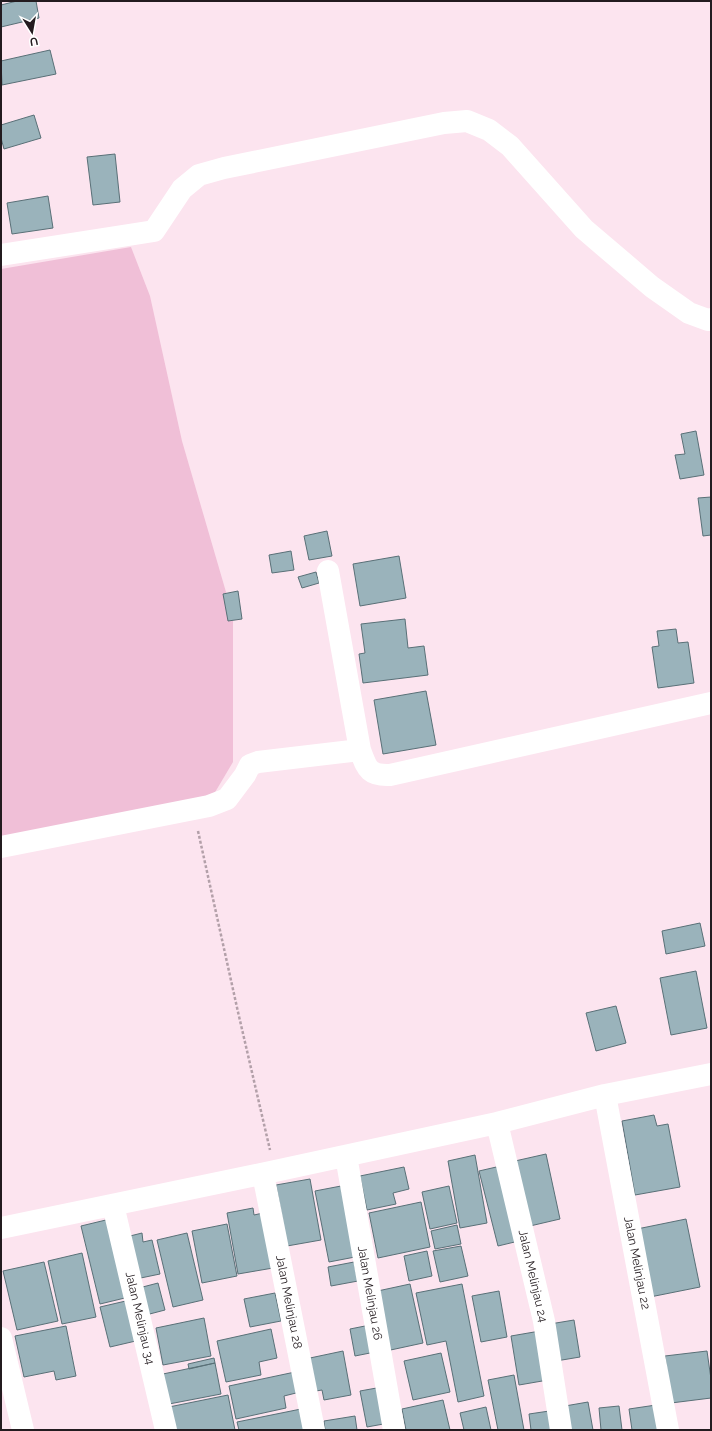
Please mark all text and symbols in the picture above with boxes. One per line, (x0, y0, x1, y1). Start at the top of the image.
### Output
north arrow (12, 12, 52, 52)
text: U (29, 34, 39, 48)
street label: Jalan Melinjau 22 (621, 1215, 653, 1311)
street label: Jalan Melinjau 24 (516, 1228, 551, 1324)
street label: Jalan Melinjau 26 (355, 1245, 385, 1341)
street label: Jalan Melinjau 28 (273, 1254, 305, 1350)
street label: Jalan Melinjau 34 (123, 1270, 158, 1366)

